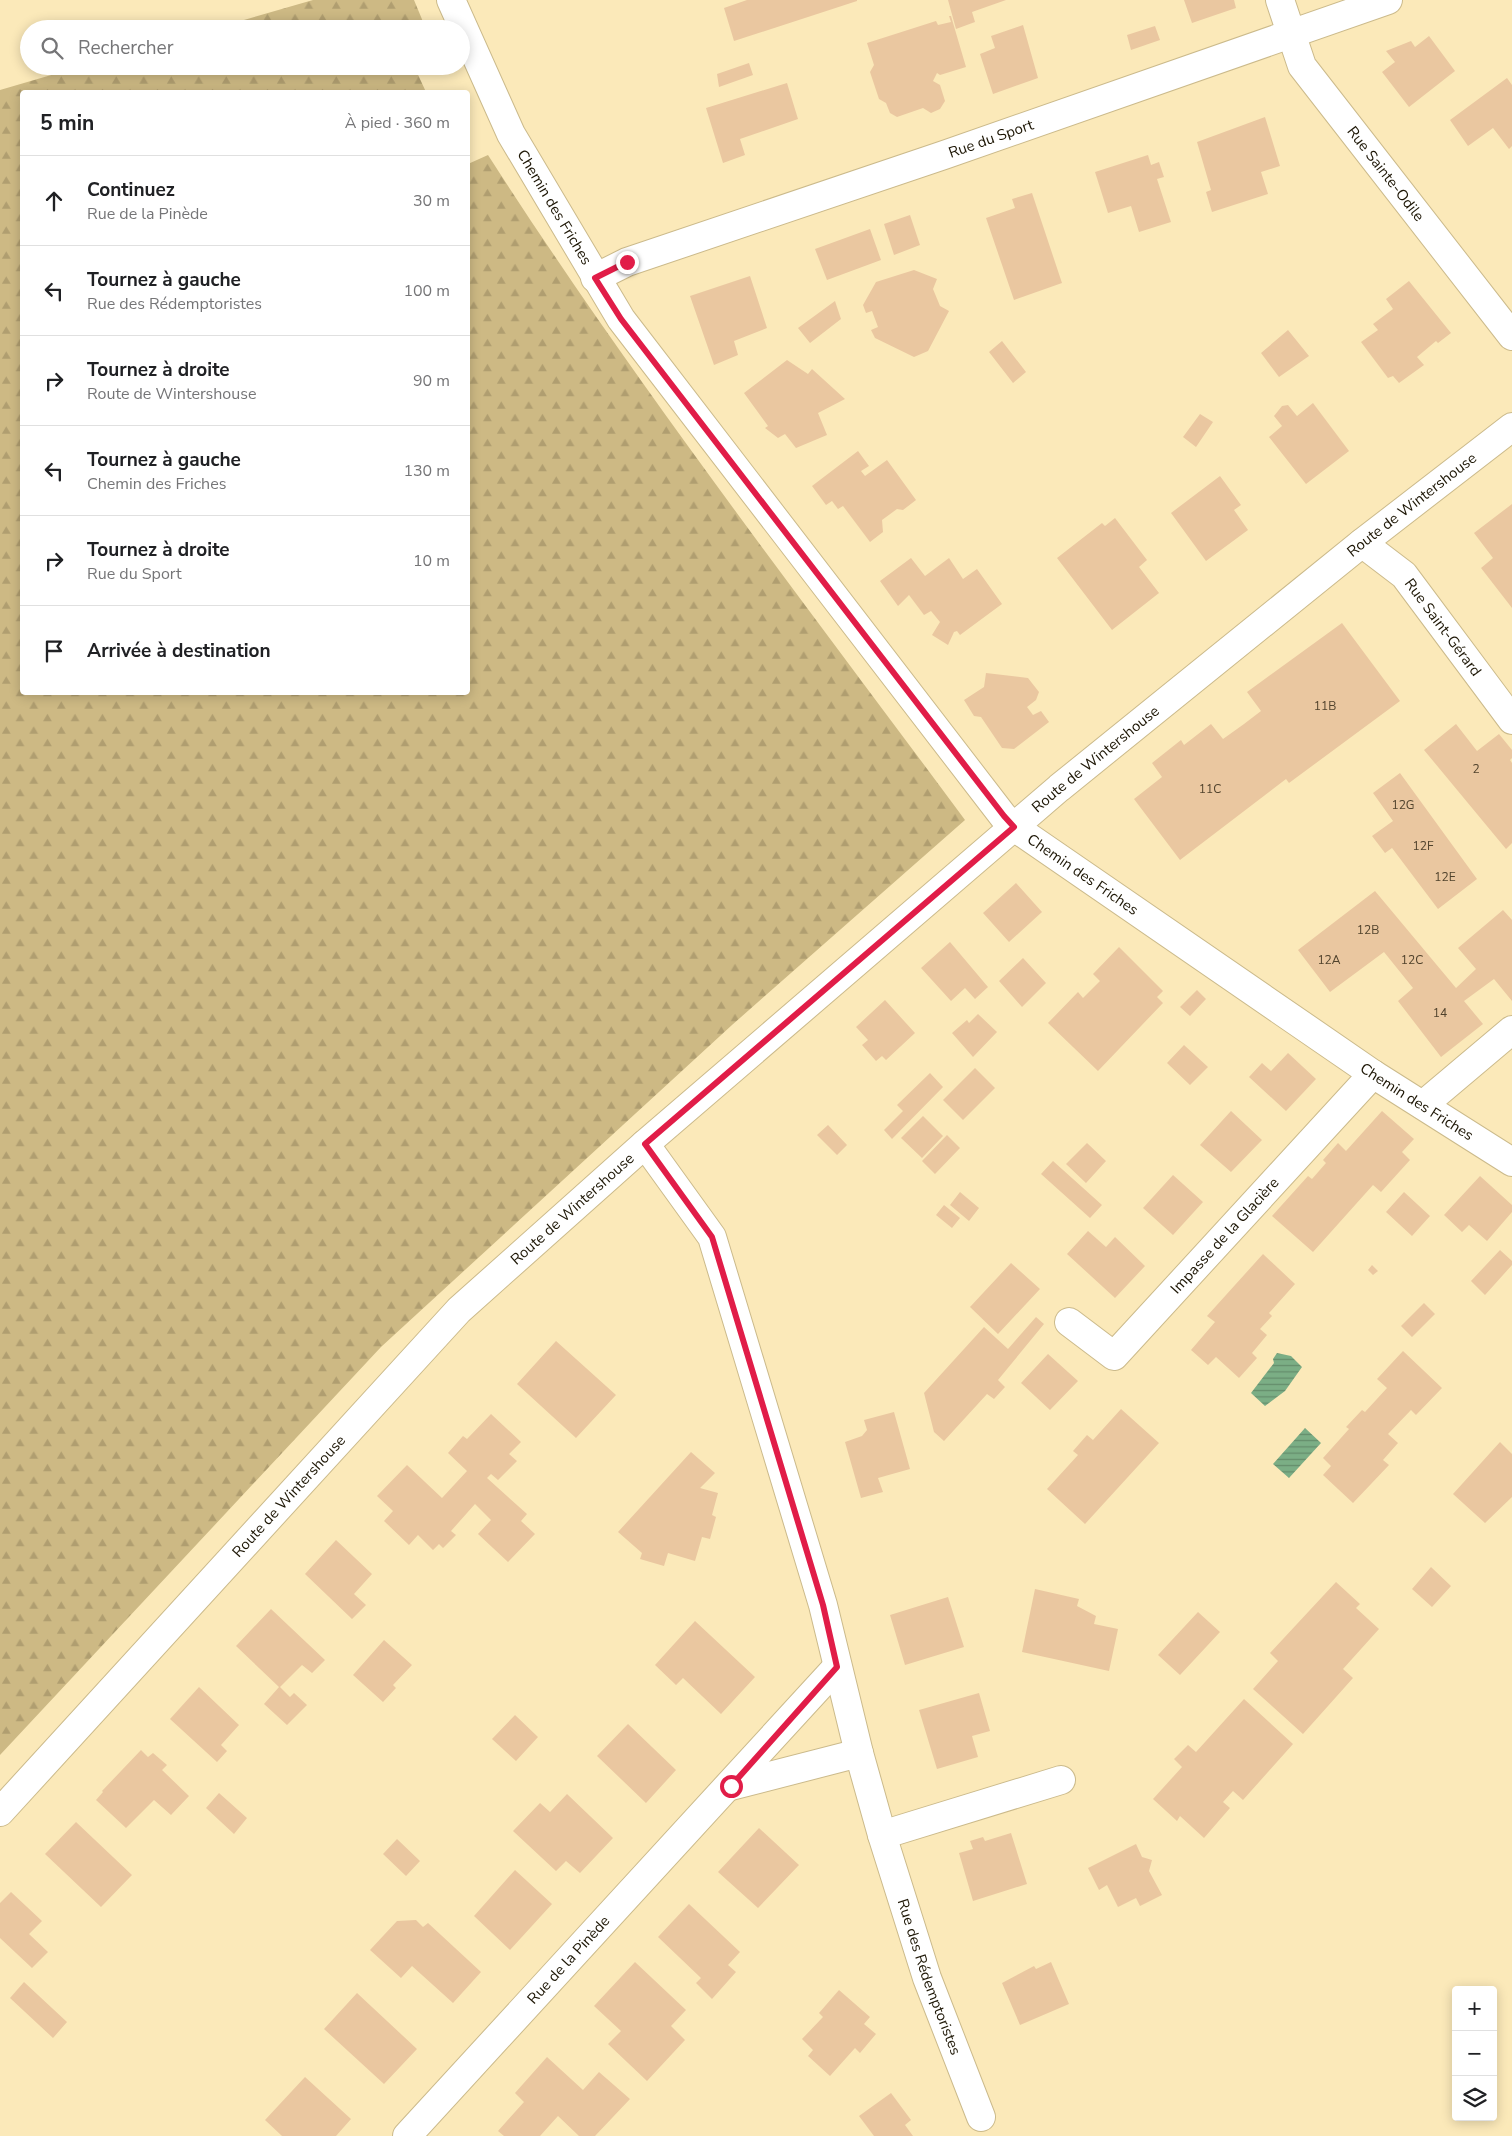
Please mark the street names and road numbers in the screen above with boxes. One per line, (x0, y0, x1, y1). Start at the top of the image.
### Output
street label: Rue du Sport (946, 114, 1037, 163)
street label: Rue Sainte-Odile (1342, 122, 1429, 225)
street label: Chemin des Friches (513, 146, 597, 269)
street label: Route de Wintershouse (1343, 448, 1481, 561)
street label: Rue Saint-Gérard (1400, 574, 1486, 680)
street label: Route de Wintershouse (1027, 701, 1163, 817)
street label: Chemin des Friches (1023, 829, 1142, 920)
street label: Chemin des Friches (1356, 1058, 1477, 1145)
street label: Route de Wintershouse (506, 1149, 638, 1269)
street label: Impasse de la Glacière (1166, 1173, 1283, 1298)
street label: Route de Wintershouse (228, 1431, 350, 1562)
street label: Rue des Rédemptoristes (893, 1896, 966, 2058)
street label: Rue de la Pinède (523, 1911, 614, 2008)

